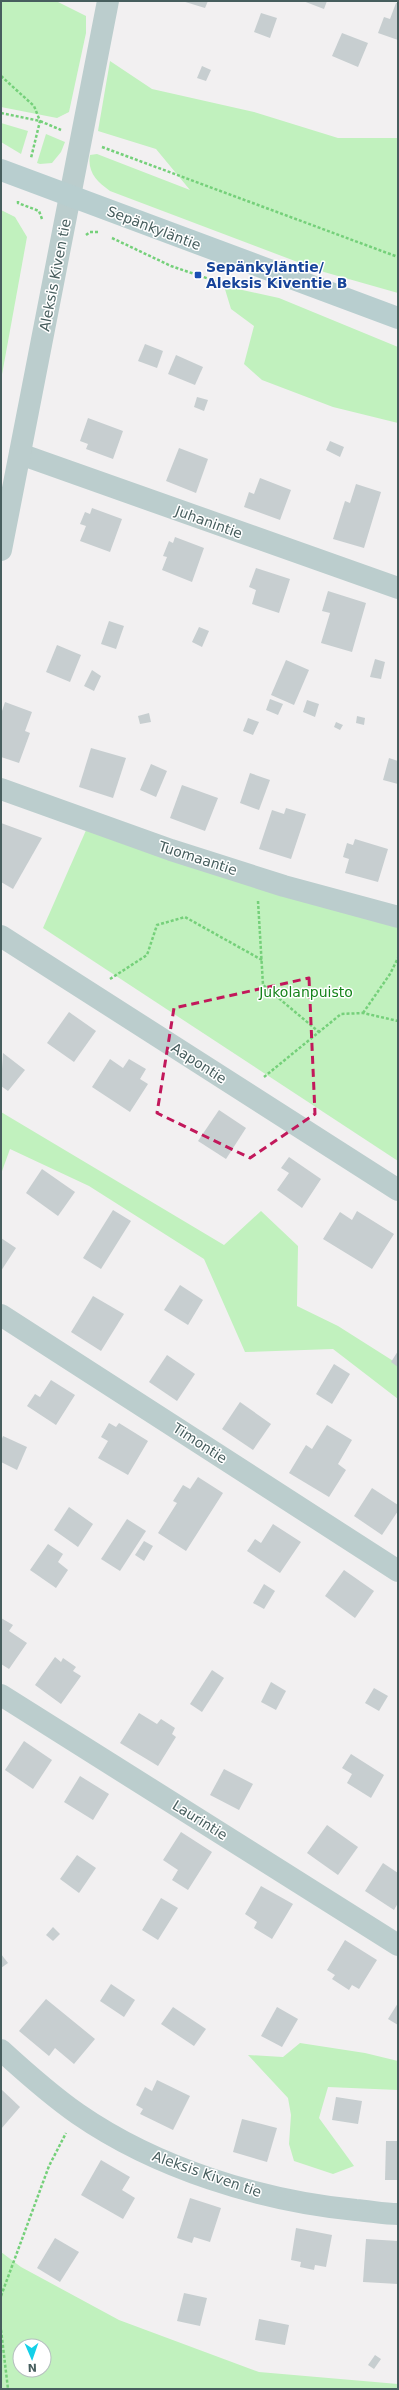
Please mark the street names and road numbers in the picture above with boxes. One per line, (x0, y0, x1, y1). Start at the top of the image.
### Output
street label: Sepänkyläntie (105, 203, 203, 253)
street label: Aleksis Kiven tie (36, 217, 74, 333)
street label: Juhanintie (172, 502, 245, 542)
street label: Tuomaantie (156, 837, 239, 878)
street label: Aapontie (168, 1039, 230, 1087)
street label: Timontie (169, 1419, 230, 1466)
street label: Laurintie (170, 1797, 230, 1843)
street label: Aleksis Kiven tie (150, 2148, 264, 2200)

